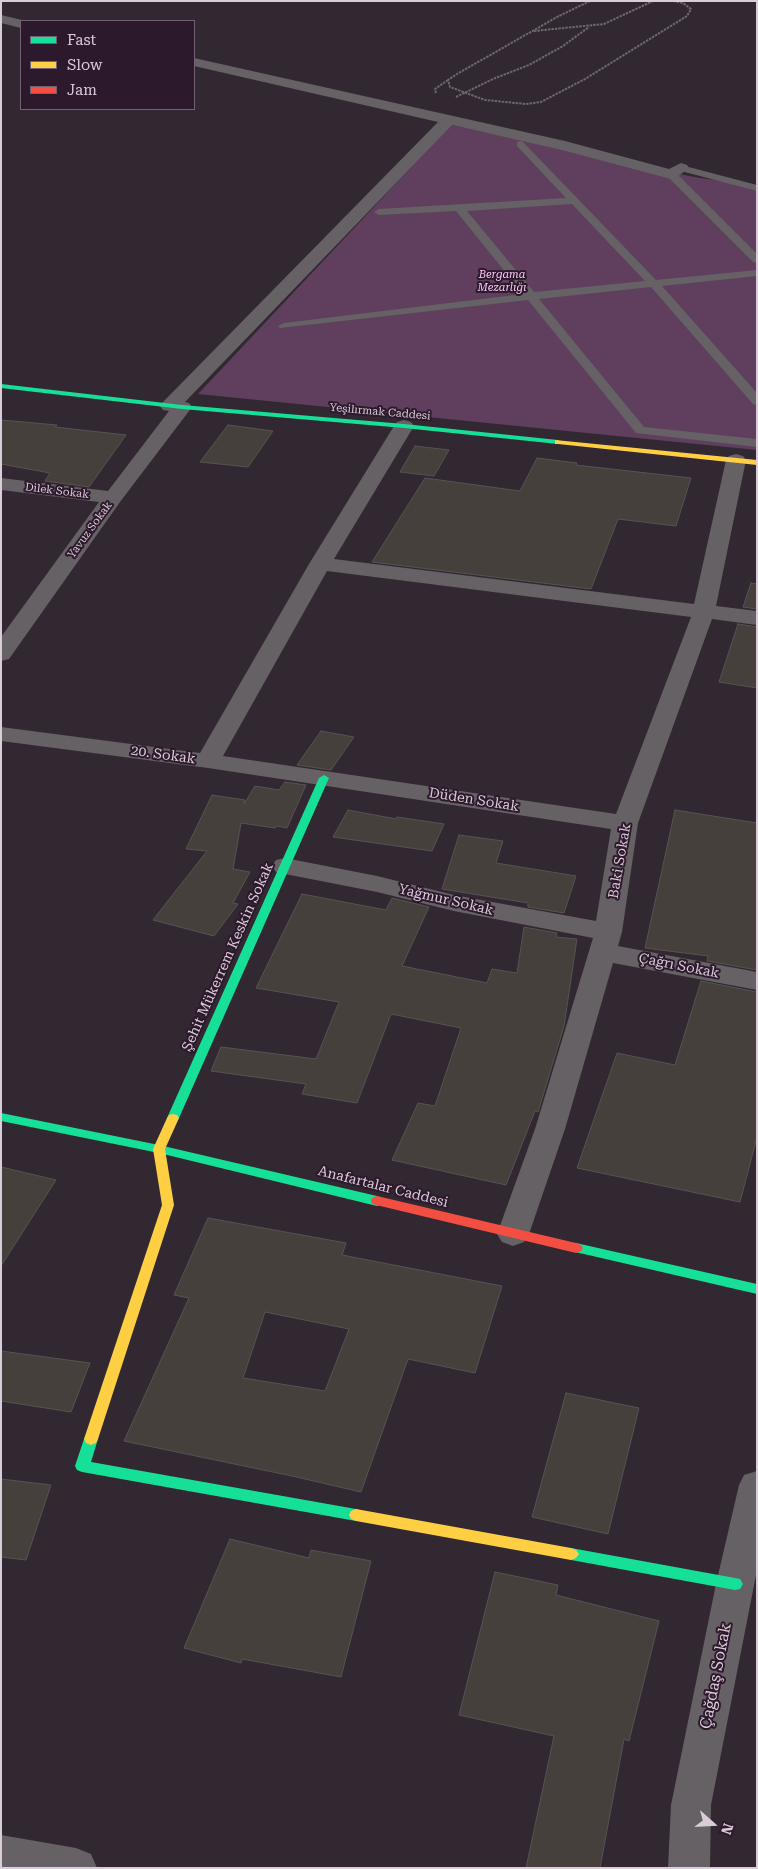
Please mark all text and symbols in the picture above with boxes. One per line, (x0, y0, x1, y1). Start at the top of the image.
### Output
legend (20, 20, 195, 110)
text: Fast (67, 31, 96, 49)
text: Slow (67, 56, 102, 74)
text: Jam (67, 81, 97, 99)
park label: Bergama Mezarlığı (478, 268, 526, 294)
street label: Yeşilırmak Caddesi (329, 401, 431, 423)
street label: Dilek Sokak (24, 481, 90, 501)
street label: Yavuz Sokak (65, 499, 115, 561)
street label: 20. Sokak (130, 742, 196, 768)
street label: Düden Sokak (428, 785, 520, 815)
street label: Baki Sokak (605, 822, 635, 900)
street label: Şehit Mükerrem Keskin Sokak (179, 860, 277, 1054)
street label: Yağmur Sokak (397, 881, 495, 919)
street label: Çağrı Sokak (637, 950, 721, 982)
street label: Anafartalar Caddesi (316, 1163, 450, 1211)
street label: Çağdaş Sokak (696, 1621, 736, 1731)
north arrow (688, 1799, 738, 1849)
text: N (718, 1821, 737, 1837)

